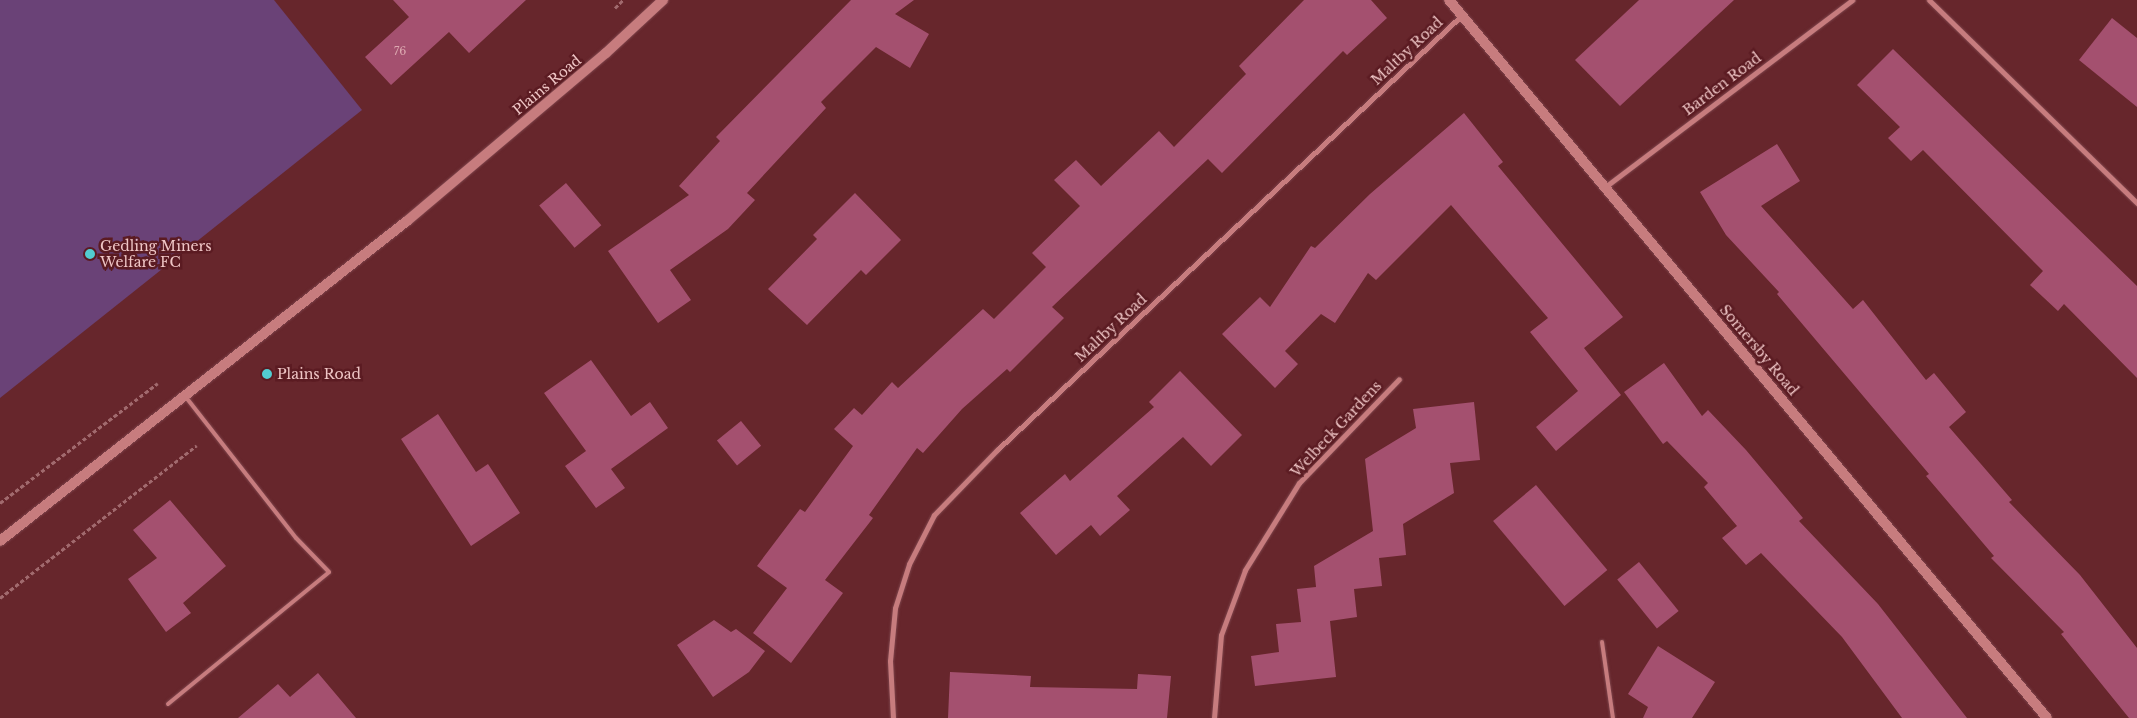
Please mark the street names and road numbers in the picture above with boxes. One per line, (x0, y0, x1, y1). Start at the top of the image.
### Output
street label: Maltby Road (1368, 13, 1446, 89)
street label: Barden Road (1680, 49, 1764, 119)
street label: Plains Road (509, 52, 585, 118)
street label: Maltby Road (1072, 290, 1150, 366)
street label: Somersby Road (1716, 301, 1802, 399)
street label: Welbeck Gardens (1287, 377, 1385, 481)

